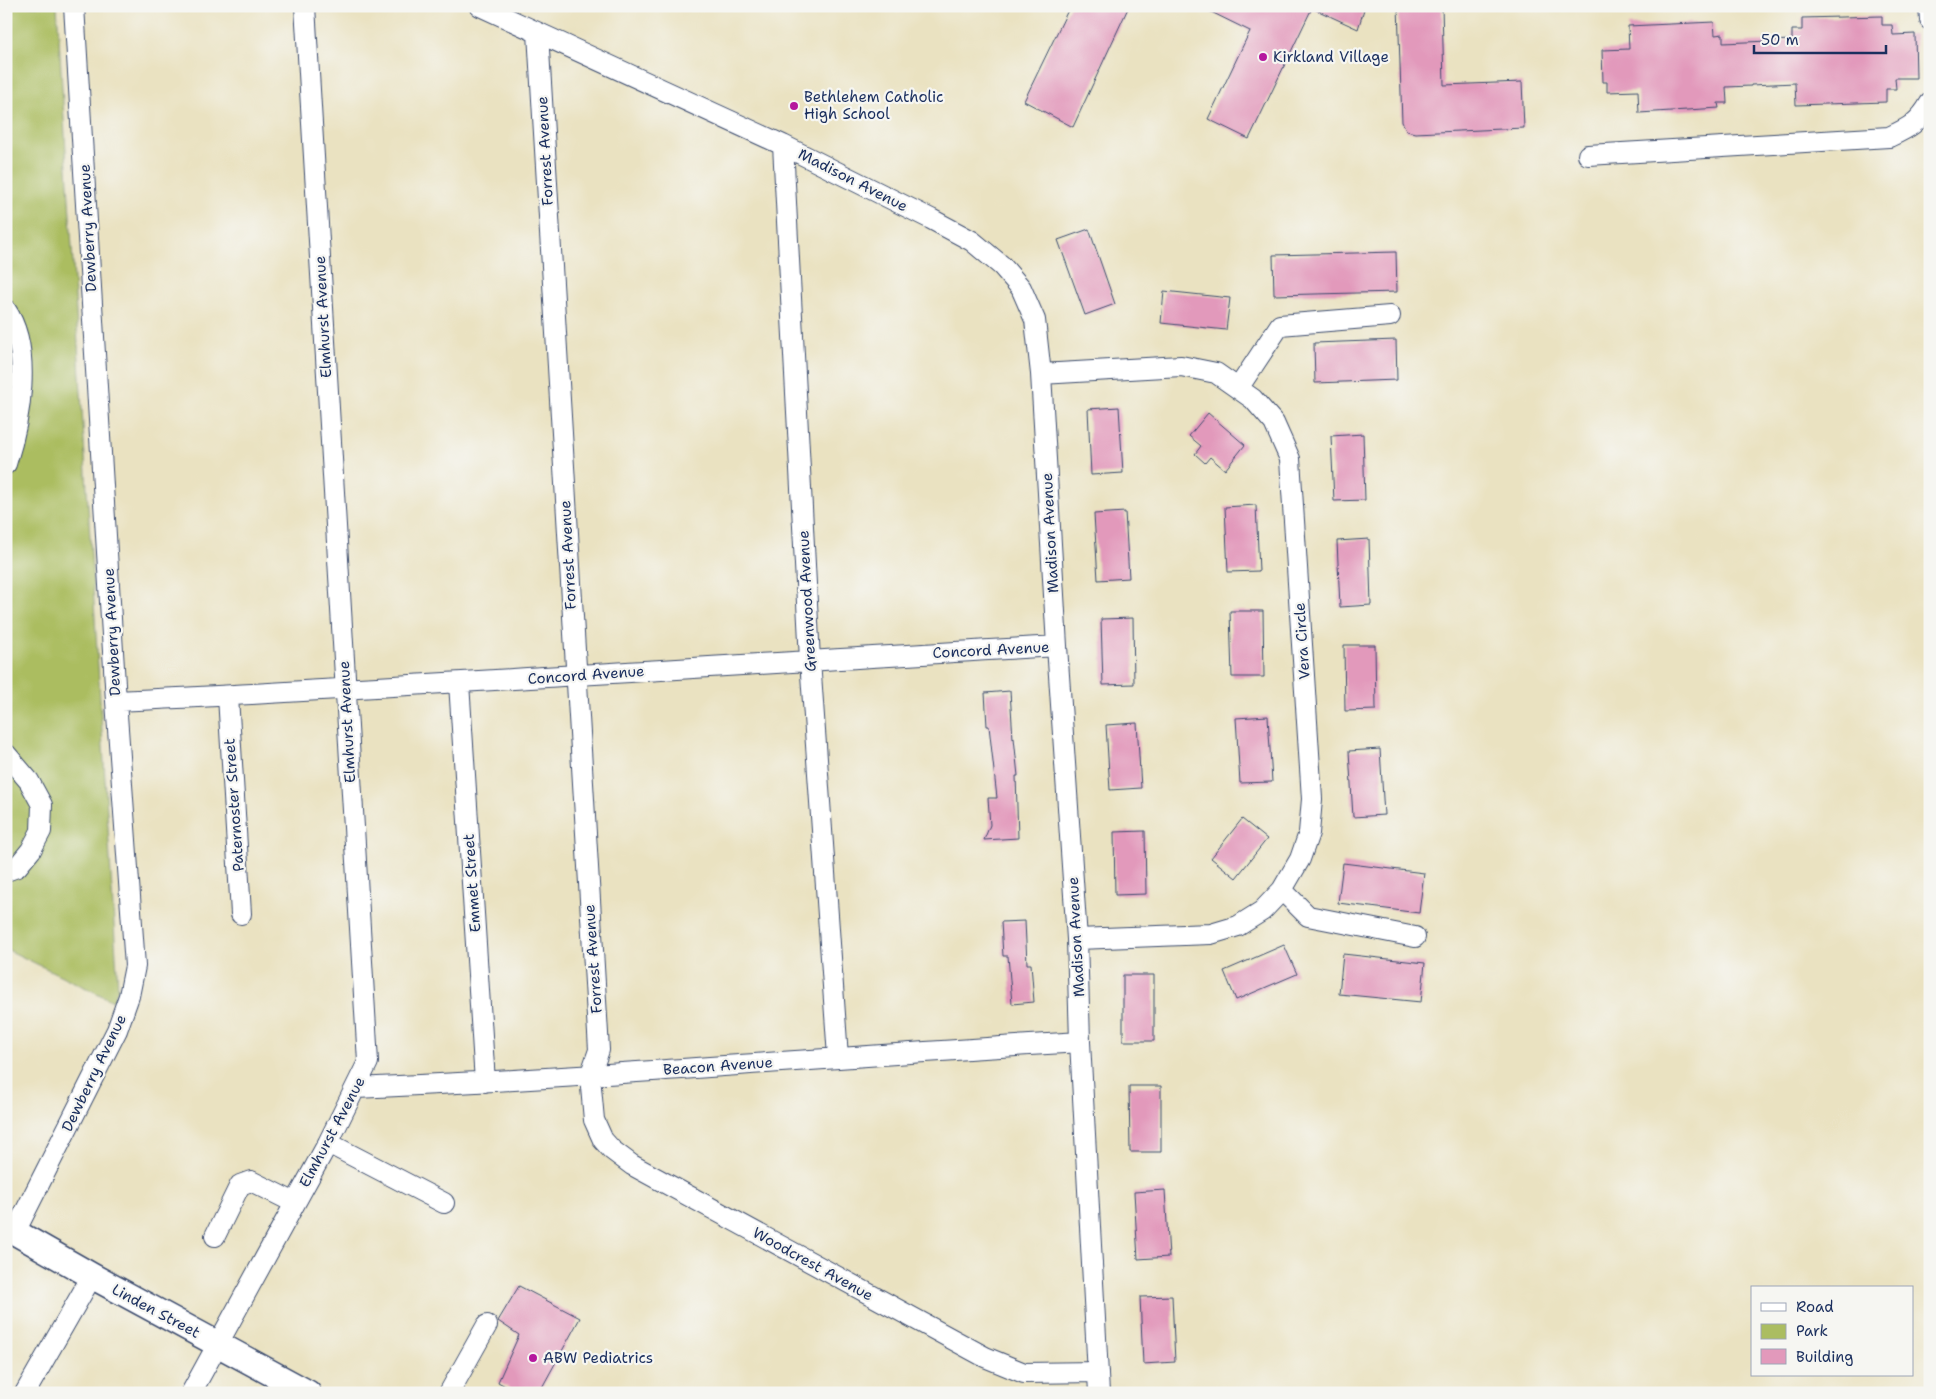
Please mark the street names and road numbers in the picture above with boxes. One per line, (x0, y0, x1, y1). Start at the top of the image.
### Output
street label: Forrest Avenue (532, 96, 558, 206)
street label: Madison Avenue (795, 144, 911, 216)
street label: Dewberry Avenue (75, 164, 101, 292)
street label: Elmhurst Avenue (310, 255, 336, 379)
street label: Madison Avenue (1037, 472, 1063, 594)
street label: Forrest Avenue (555, 500, 581, 610)
street label: Greenwood Avenue (793, 530, 821, 672)
street label: Dewberry Avenue (99, 568, 125, 696)
street label: Vera Circle (1289, 602, 1315, 680)
street label: Concord Avenue (932, 637, 1050, 663)
street label: Elmhurst Avenue (334, 660, 360, 784)
street label: Concord Avenue (527, 661, 645, 689)
street label: Paternoster Street (219, 738, 249, 872)
street label: Emmet Street (459, 833, 485, 933)
street label: Madison Avenue (1063, 876, 1089, 998)
street label: Forrest Avenue (579, 904, 607, 1014)
street label: Dewberry Avenue (57, 1011, 131, 1135)
street label: Beacon Avenue (663, 1052, 773, 1080)
street label: Elmhurst Avenue (294, 1073, 370, 1191)
street label: Woodcrest Avenue (749, 1223, 877, 1305)
street label: Linden Street (108, 1279, 204, 1343)

